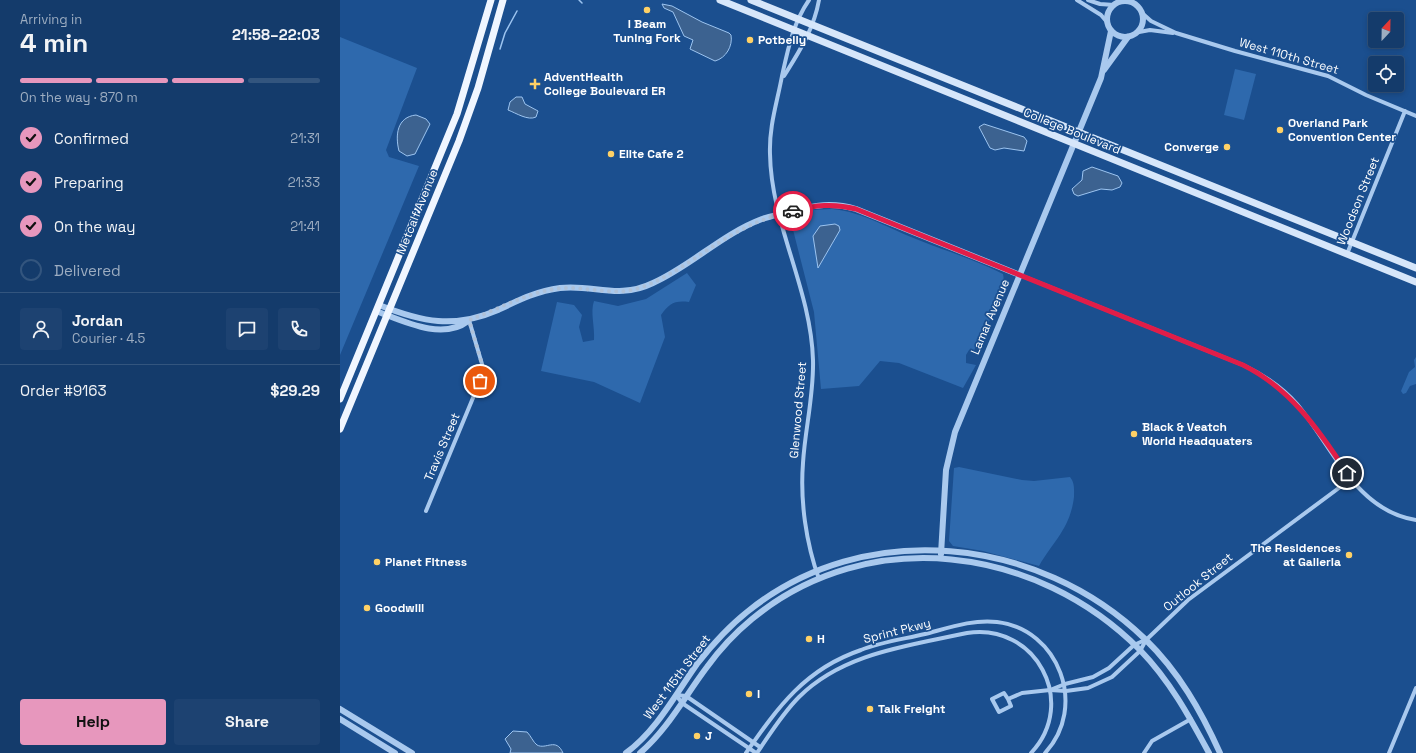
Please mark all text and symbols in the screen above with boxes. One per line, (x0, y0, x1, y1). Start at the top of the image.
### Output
marker: I Beam Tuning Fork (642, 5, 652, 15)
text: Arriving in (20, 11, 82, 28)
north arrow (1368, 12, 1404, 48)
map controls (1368, 12, 1404, 92)
place label: I Beam Tuning Fork (613, 16, 681, 46)
text: 21:58–22:03 (232, 25, 320, 44)
text: 4 min (20, 26, 88, 60)
place label: Potbelly (758, 32, 806, 48)
street label: West 110th Street (1237, 34, 1341, 78)
marker: Potbelly (745, 35, 755, 45)
button: locate (1368, 56, 1404, 92)
place label: AdventHealth College Boulevard ER (544, 69, 666, 99)
marker: AdventHealth College Boulevard ER (529, 78, 541, 90)
text: On the way · 870 m (20, 89, 138, 106)
street label: College Boulevard (1021, 104, 1123, 158)
place label: Overland Park Convention Center (1288, 115, 1396, 145)
marker: Overland Park Convention Center (1275, 125, 1285, 135)
icon: check (20, 127, 42, 149)
text: Confirmed (54, 129, 129, 148)
text: 21:31 (290, 130, 320, 147)
place label: Converge (1164, 139, 1219, 155)
marker: Converge (1222, 142, 1232, 152)
place label: Elite Cafe 2 (619, 146, 684, 162)
marker: Elite Cafe 2 (606, 149, 616, 159)
street label: Woodson Street (1333, 155, 1383, 247)
street label: Metcalf Avenue (393, 167, 441, 257)
icon: check (20, 171, 42, 193)
text: Preparing (54, 173, 124, 192)
text: 21:33 (288, 174, 320, 191)
courier (773, 191, 813, 231)
icon: car (782, 200, 804, 222)
icon: check (20, 215, 42, 237)
text: On the way (54, 217, 135, 236)
text: 21:41 (290, 218, 320, 235)
text: Delivered (54, 261, 121, 280)
street label: Lamar Avenue (967, 277, 1013, 357)
button: person (20, 308, 62, 350)
button: chat (226, 308, 268, 350)
button: phone (278, 308, 320, 350)
text: Jordan (72, 311, 123, 330)
text: Courier · 4.5 (72, 330, 145, 347)
street label: Glenwood Street (786, 361, 810, 459)
pin (463, 364, 497, 398)
icon: bag (469, 370, 491, 392)
text: Order #9163 (20, 381, 107, 400)
text: $29.29 (270, 381, 320, 400)
street label: Travis Street (420, 410, 464, 484)
place label: Black & Veatch World Headquaters (1142, 419, 1253, 449)
marker: Black & Veatch World Headquaters (1129, 429, 1139, 439)
pin (1330, 456, 1364, 490)
icon: home (1336, 462, 1358, 484)
place label: The Residences at Galleria (1250, 540, 1341, 570)
street label: Outlook Street (1160, 549, 1236, 615)
marker: The Residences at Galleria (1344, 550, 1354, 560)
place label: Planet Fitness (385, 554, 467, 570)
marker: Planet Fitness (372, 557, 382, 567)
place label: Goodwill (375, 600, 424, 616)
marker: Goodwill (362, 603, 372, 613)
street label: Sprint Pkwy (862, 615, 932, 647)
street label: West 115th Street (640, 631, 714, 723)
place label: H (817, 631, 825, 647)
marker: H (804, 634, 814, 644)
place label: I (757, 686, 760, 702)
marker: I (744, 689, 754, 699)
button: Help (20, 699, 166, 745)
button: Share (174, 699, 320, 745)
place label: Talk Freight (878, 701, 945, 717)
marker: Talk Freight (865, 704, 875, 714)
place label: J (705, 728, 712, 744)
marker: J (692, 731, 702, 741)

